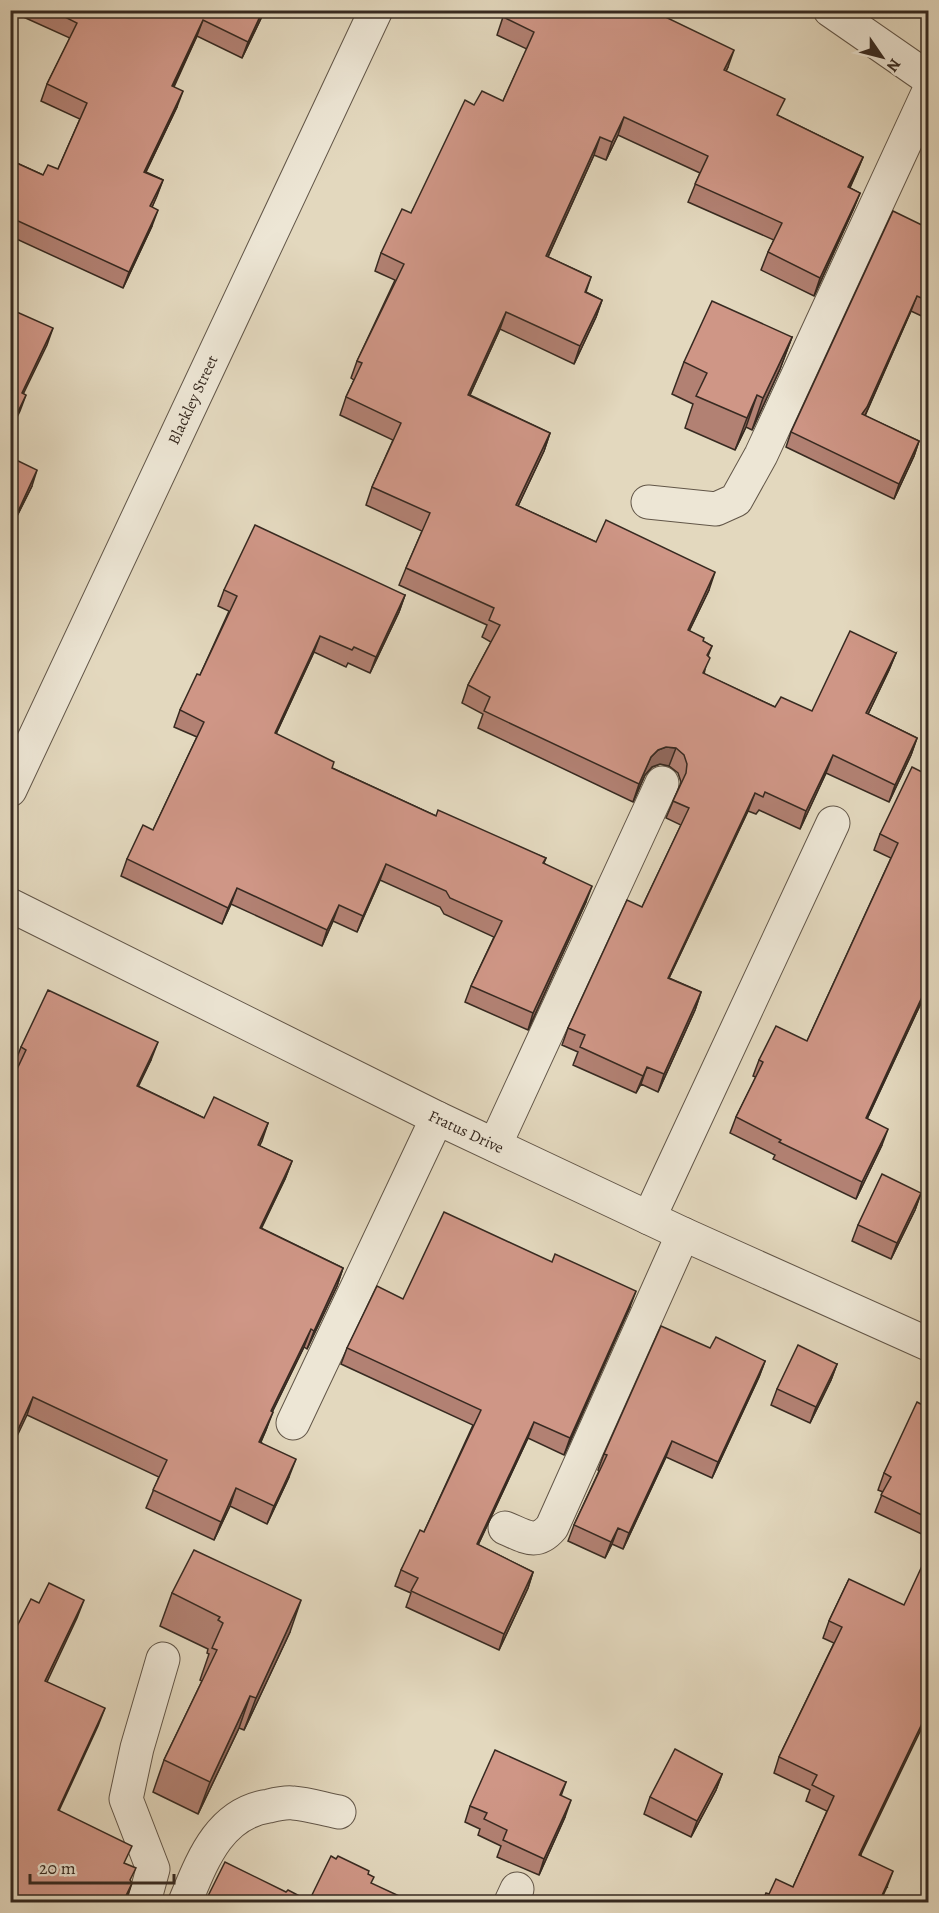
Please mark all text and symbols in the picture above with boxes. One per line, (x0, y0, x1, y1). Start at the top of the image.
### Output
north arrow (852, 27, 912, 87)
text: N (881, 54, 906, 76)
street label: Blackley Street (163, 352, 223, 448)
street label: Fratus Drive (425, 1105, 507, 1159)
scale bar (30, 1847, 174, 1885)
text: 20 m (39, 1856, 76, 1880)

